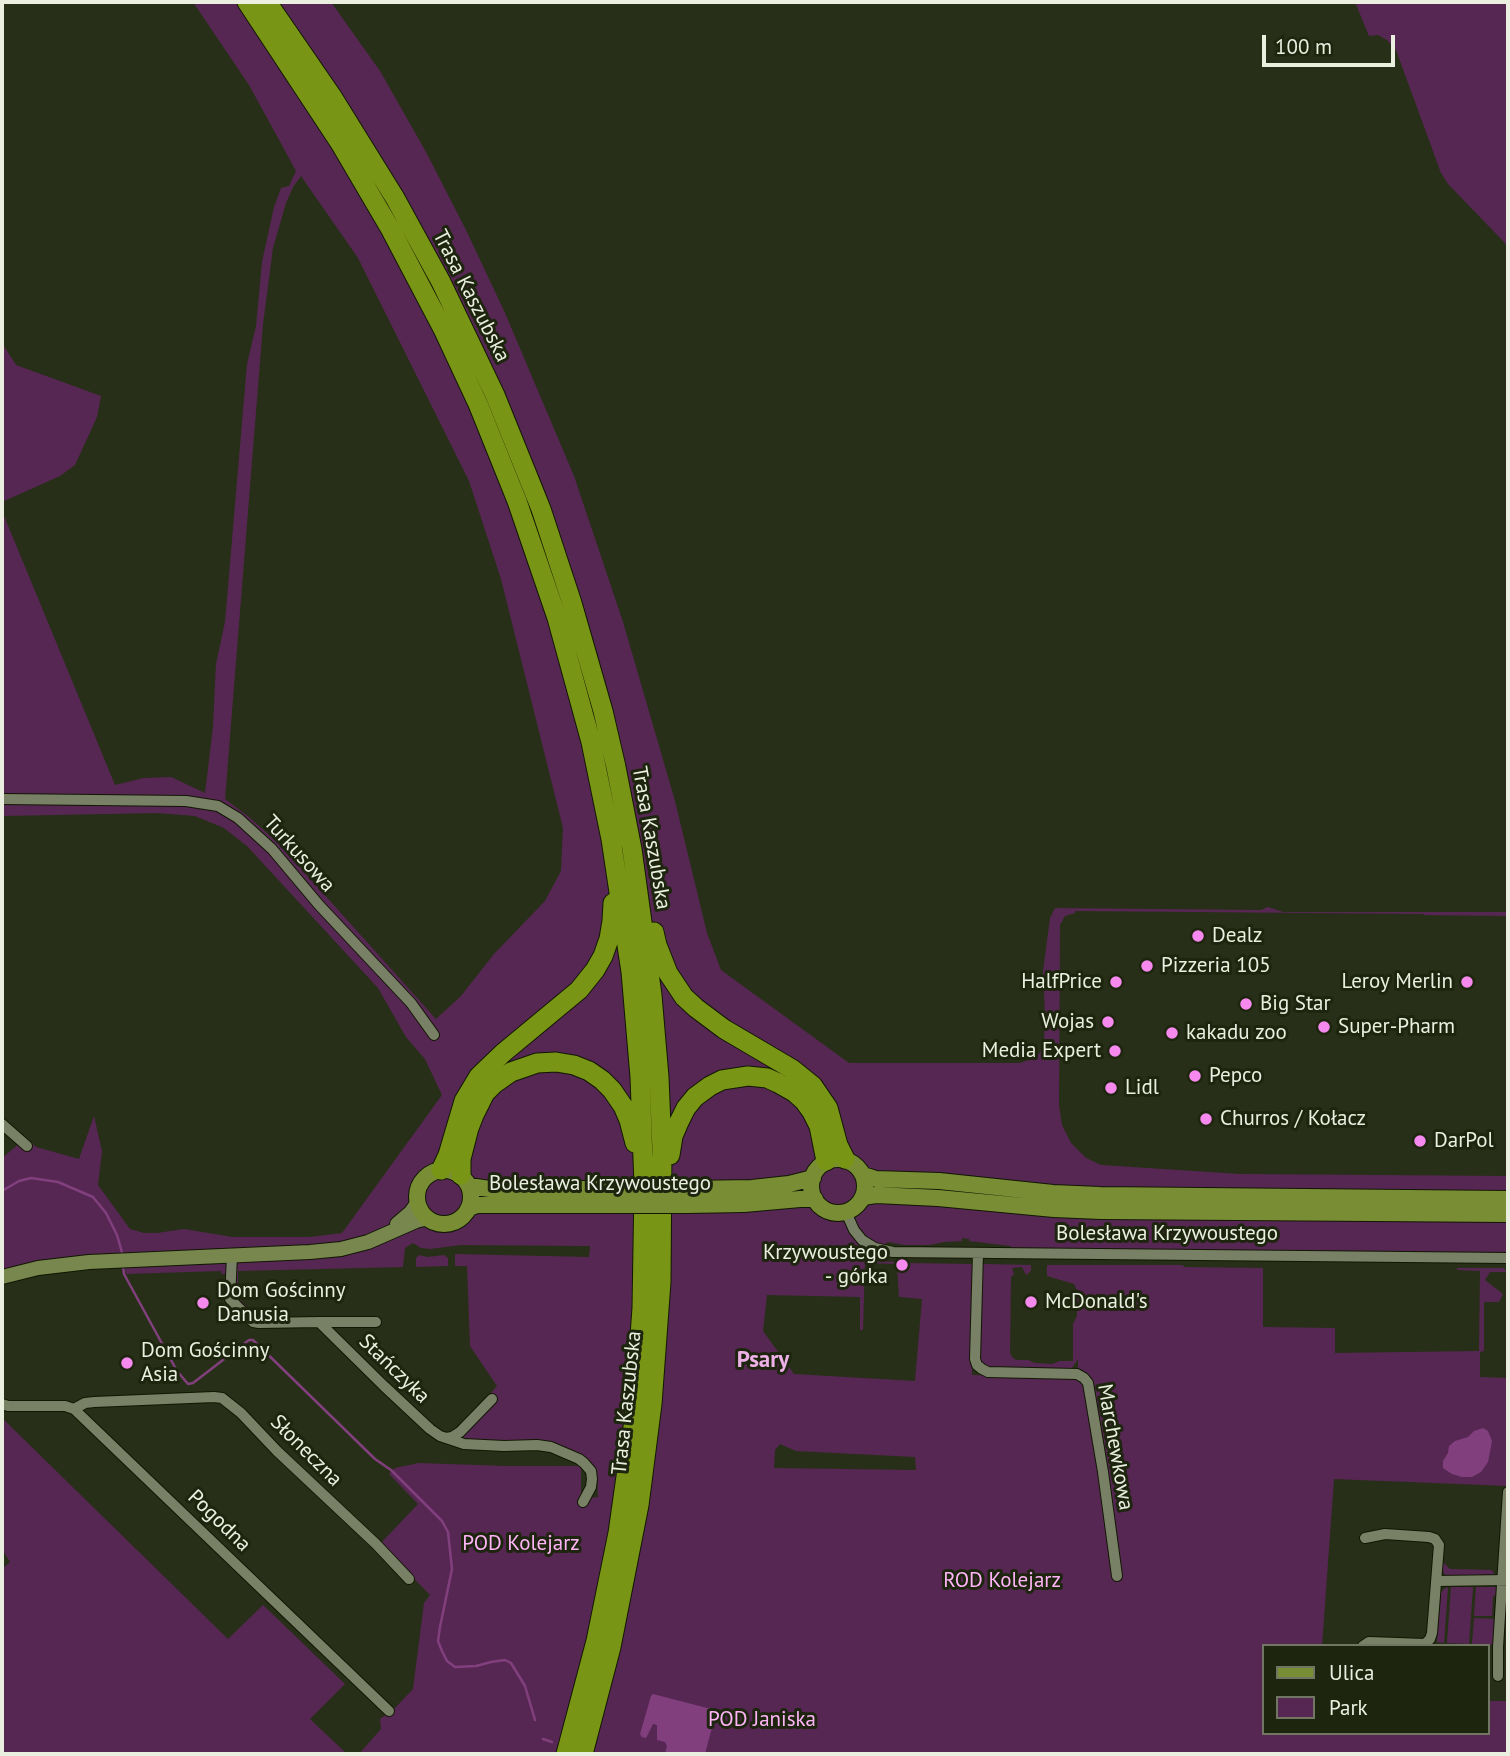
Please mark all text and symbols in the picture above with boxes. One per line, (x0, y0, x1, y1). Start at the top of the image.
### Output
scale bar (1265, 21, 1398, 65)
text: 100 m (1275, 33, 1332, 60)
street label: Trasa Kaszubska (427, 226, 515, 366)
street label: Trasa Kaszubska (626, 765, 676, 911)
street label: Turkusowa (258, 810, 340, 898)
place label: Dealz (1212, 923, 1262, 949)
marker: Dealz (1190, 928, 1206, 944)
place label: Pizzeria 105 (1161, 953, 1271, 979)
marker: Pizzeria 105 (1139, 958, 1155, 974)
place label: HalfPrice (1021, 969, 1102, 995)
place label: Leroy Merlin (1342, 969, 1453, 995)
marker: HalfPrice (1108, 974, 1124, 990)
marker: Leroy Merlin (1459, 974, 1475, 990)
place label: Big Star (1260, 991, 1331, 1017)
marker: Big Star (1238, 996, 1254, 1012)
place label: Wojas (1041, 1009, 1094, 1035)
marker: Wojas (1100, 1014, 1116, 1030)
place label: Super-Pharm (1338, 1014, 1455, 1040)
marker: Super-Pharm (1316, 1019, 1332, 1035)
place label: kakadu zoo (1186, 1020, 1287, 1046)
marker: kakadu zoo (1164, 1025, 1180, 1041)
place label: Media Expert (982, 1038, 1101, 1064)
marker: Media Expert (1107, 1043, 1123, 1059)
place label: Pepco (1209, 1063, 1262, 1089)
marker: Pepco (1187, 1068, 1203, 1084)
place label: Lidl (1125, 1075, 1159, 1101)
marker: Lidl (1103, 1080, 1119, 1096)
place label: Churros / Kołacz (1220, 1106, 1366, 1132)
marker: Churros / Kołacz (1198, 1111, 1214, 1127)
place label: DarPol (1434, 1128, 1494, 1154)
marker: DarPol (1412, 1133, 1428, 1149)
street label: Bolesława Krzywoustego (489, 1171, 711, 1197)
street label: Bolesława Krzywoustego (1056, 1221, 1278, 1247)
place label: Krzywoustego - górka (763, 1240, 888, 1290)
marker: Krzywoustego - górka (894, 1257, 910, 1273)
place label: Dom Gościnny Danusia (217, 1278, 345, 1328)
place label: McDonald's (1045, 1289, 1148, 1315)
marker: McDonald's (1023, 1294, 1039, 1310)
marker: Dom Gościnny Danusia (195, 1295, 211, 1311)
street label: Stańczyka (353, 1329, 435, 1409)
street label: Trasa Kaszubska (607, 1330, 647, 1476)
place label: Dom Gościnny Asia (141, 1338, 269, 1388)
district label: Psary (737, 1346, 789, 1374)
marker: Dom Gościnny Asia (119, 1355, 135, 1371)
street label: Marchewkowa (1092, 1382, 1138, 1512)
street label: Słoneczna (265, 1410, 347, 1492)
street label: Pogodna (182, 1485, 256, 1557)
park label: POD Kolejarz (462, 1531, 580, 1557)
park label: ROD Kolejarz (943, 1568, 1061, 1594)
legend (1262, 1644, 1489, 1735)
text: Ulica (1329, 1659, 1374, 1686)
text: Park (1329, 1694, 1368, 1721)
park label: POD Janiska (708, 1707, 816, 1733)

